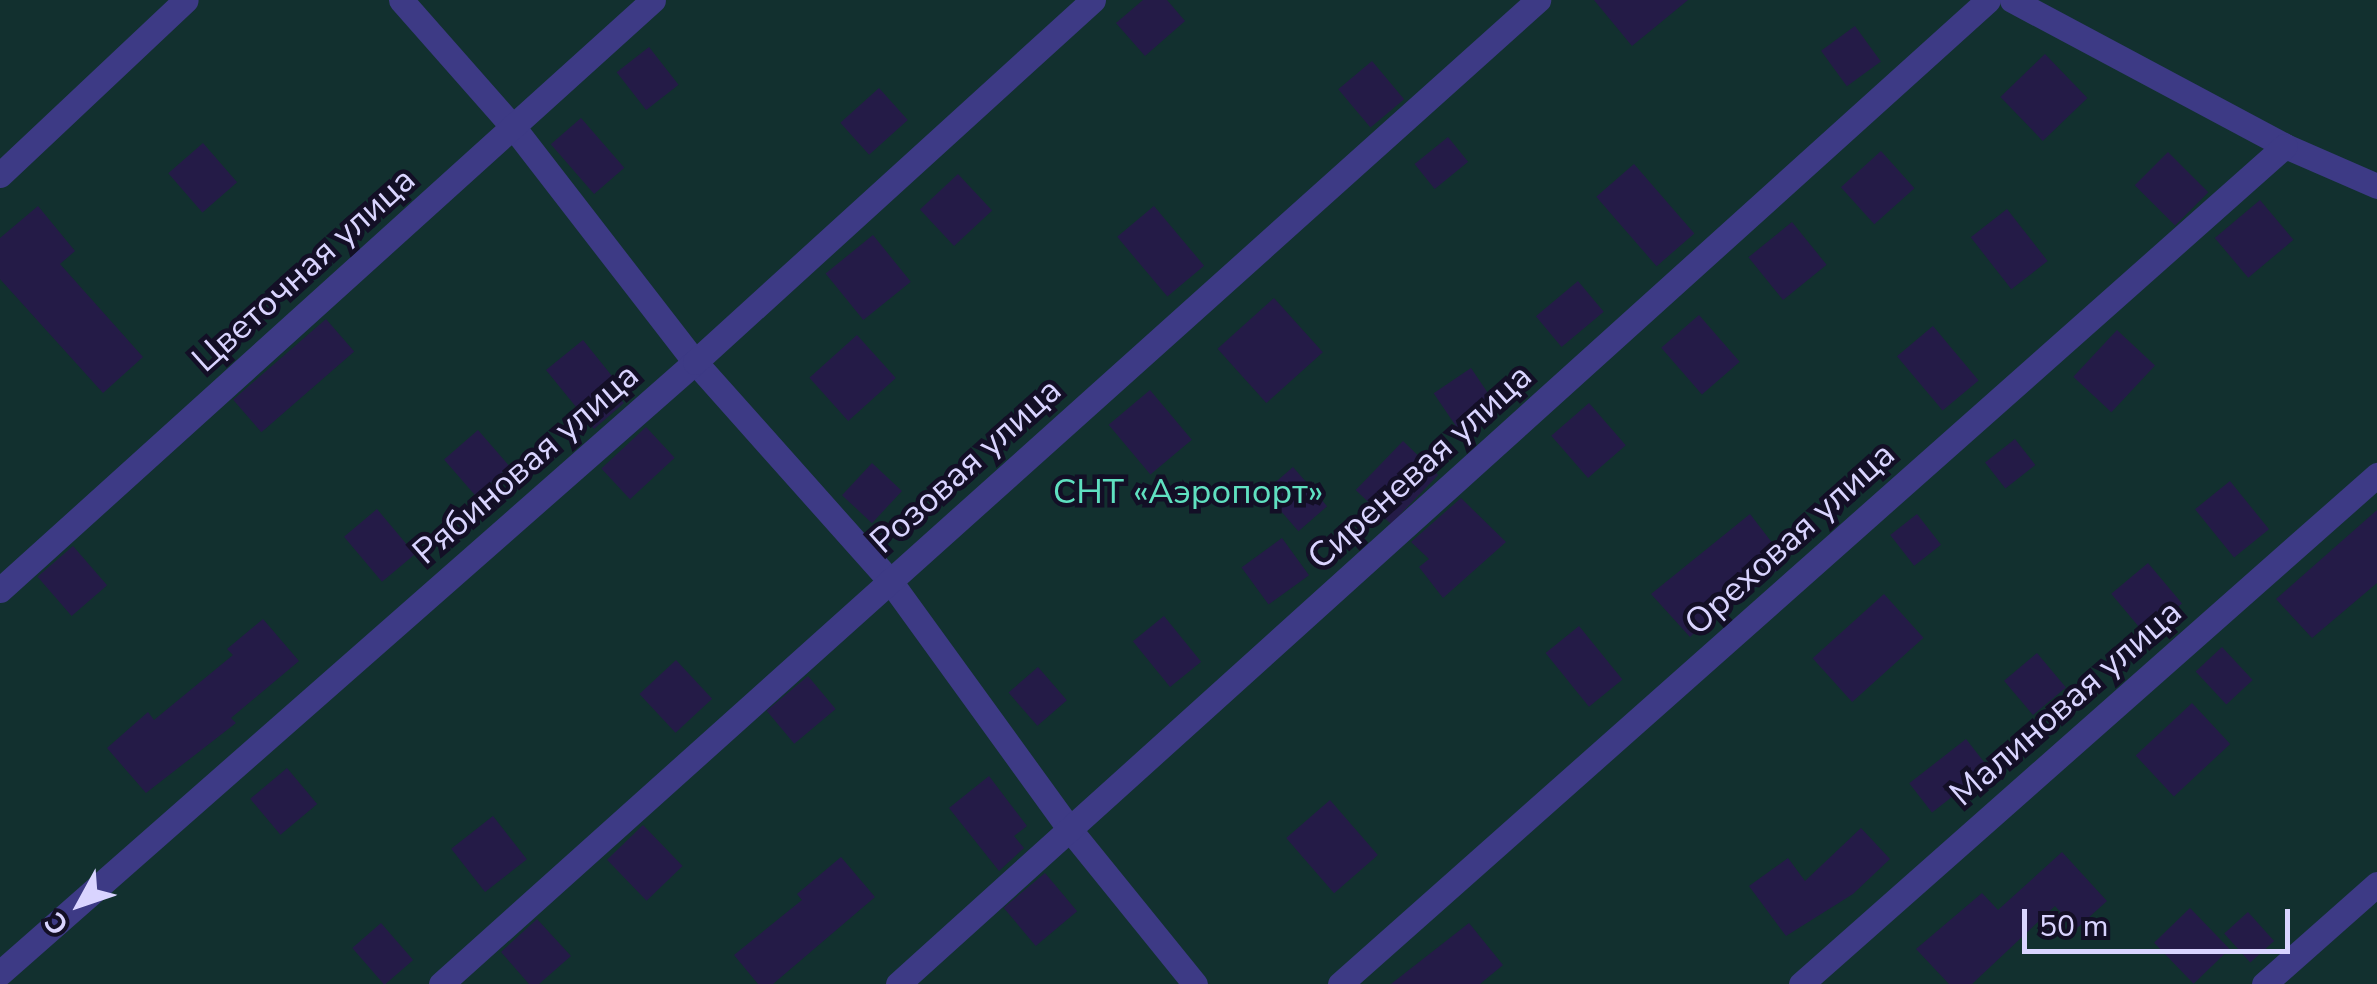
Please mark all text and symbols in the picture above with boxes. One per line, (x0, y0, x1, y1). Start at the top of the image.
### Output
street label: Цветочная улица (184, 159, 424, 381)
street label: Рябиновая улица (405, 355, 647, 573)
street label: Сиреневая улица (1299, 355, 1541, 579)
street label: Розовая улица (862, 369, 1070, 563)
street label: Ореховая улица (1676, 434, 1904, 644)
park label: СНТ «Аэропорт» (1053, 471, 1323, 513)
street label: Малиновая улица (1942, 591, 2190, 815)
north arrow (30, 854, 130, 954)
scale bar (2027, 889, 2294, 951)
text: С (36, 904, 78, 943)
text: 50 m (2039, 906, 2108, 947)

